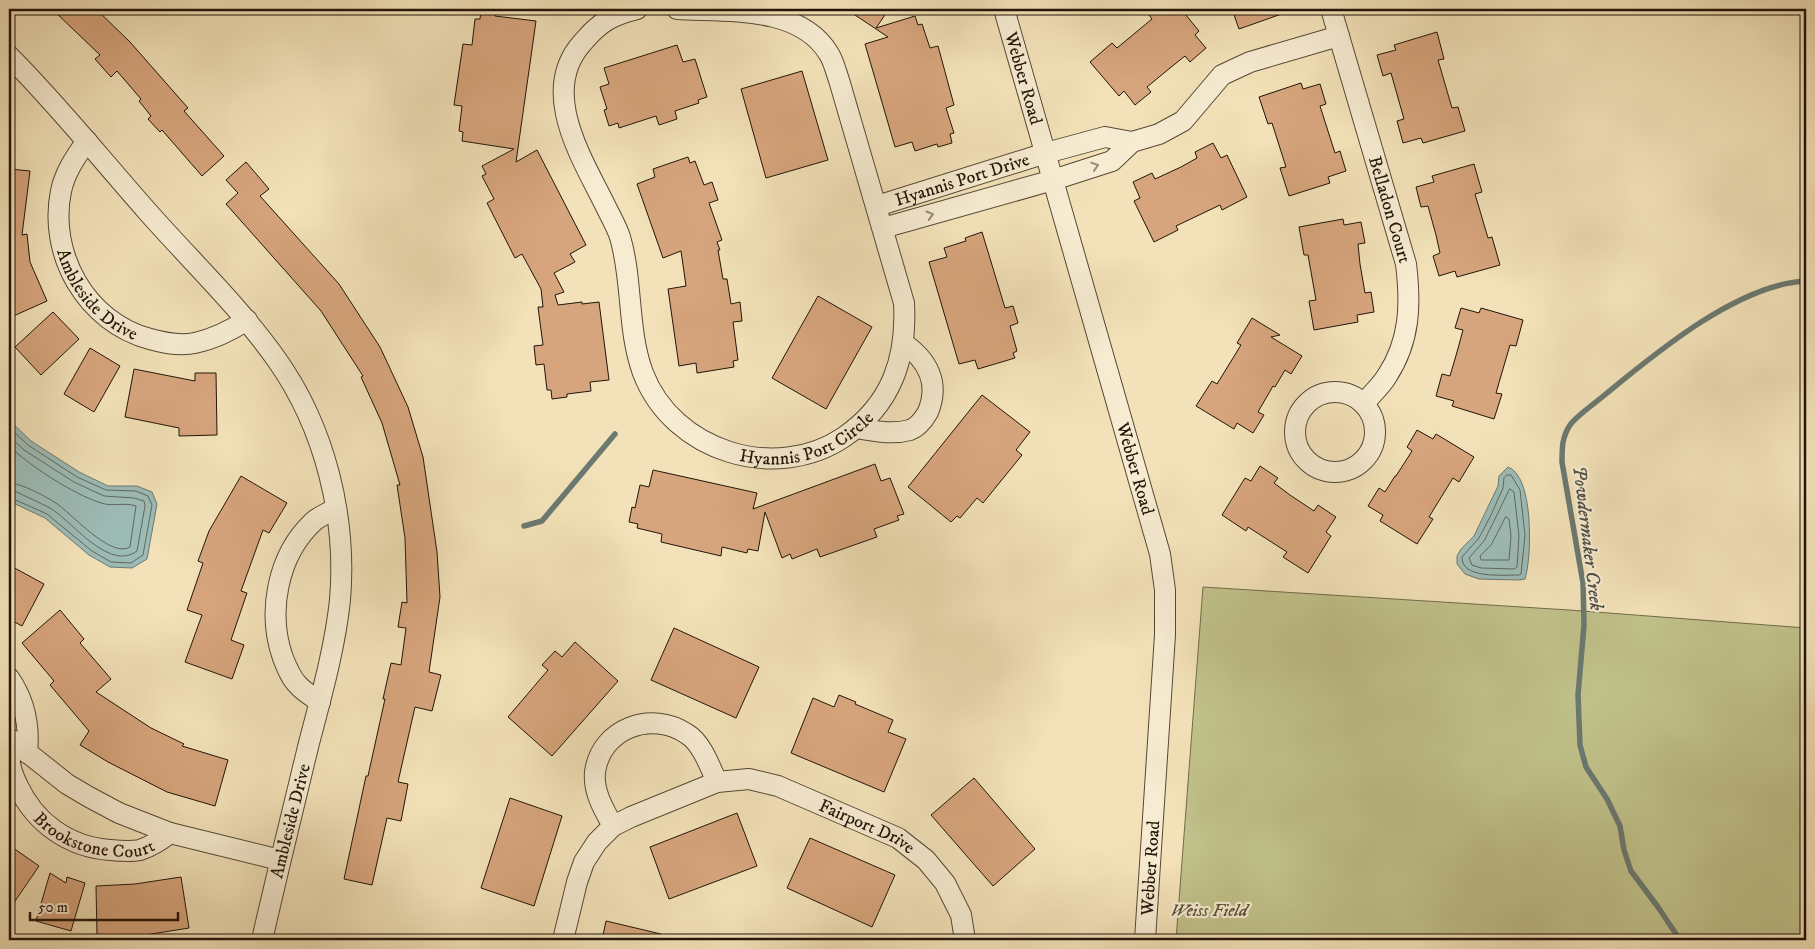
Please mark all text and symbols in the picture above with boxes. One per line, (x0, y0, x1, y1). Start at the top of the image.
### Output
street label: Webber Road (999, 29, 1047, 127)
street label: Hyannis Port Drive (892, 149, 1032, 212)
street label: Belladon Court (1363, 154, 1415, 266)
one-way arrow (1091, 162, 1099, 172)
one-way arrow (925, 210, 933, 220)
street label: Ambleside Drive (51, 246, 141, 346)
street label: Hyannis Port Circle (738, 408, 879, 471)
street label: Webber Road (1111, 419, 1158, 518)
water label: Powdermaker Creek (1567, 465, 1608, 612)
street label: Ambleside Drive (266, 762, 316, 881)
street label: Fairport Drive (815, 795, 919, 859)
street label: Brookstone Court (28, 808, 159, 863)
street label: Webber Road (1137, 820, 1165, 917)
scale bar (30, 889, 178, 921)
text: 50 m (38, 898, 68, 917)
park label: Weiss Field (1170, 900, 1250, 922)

